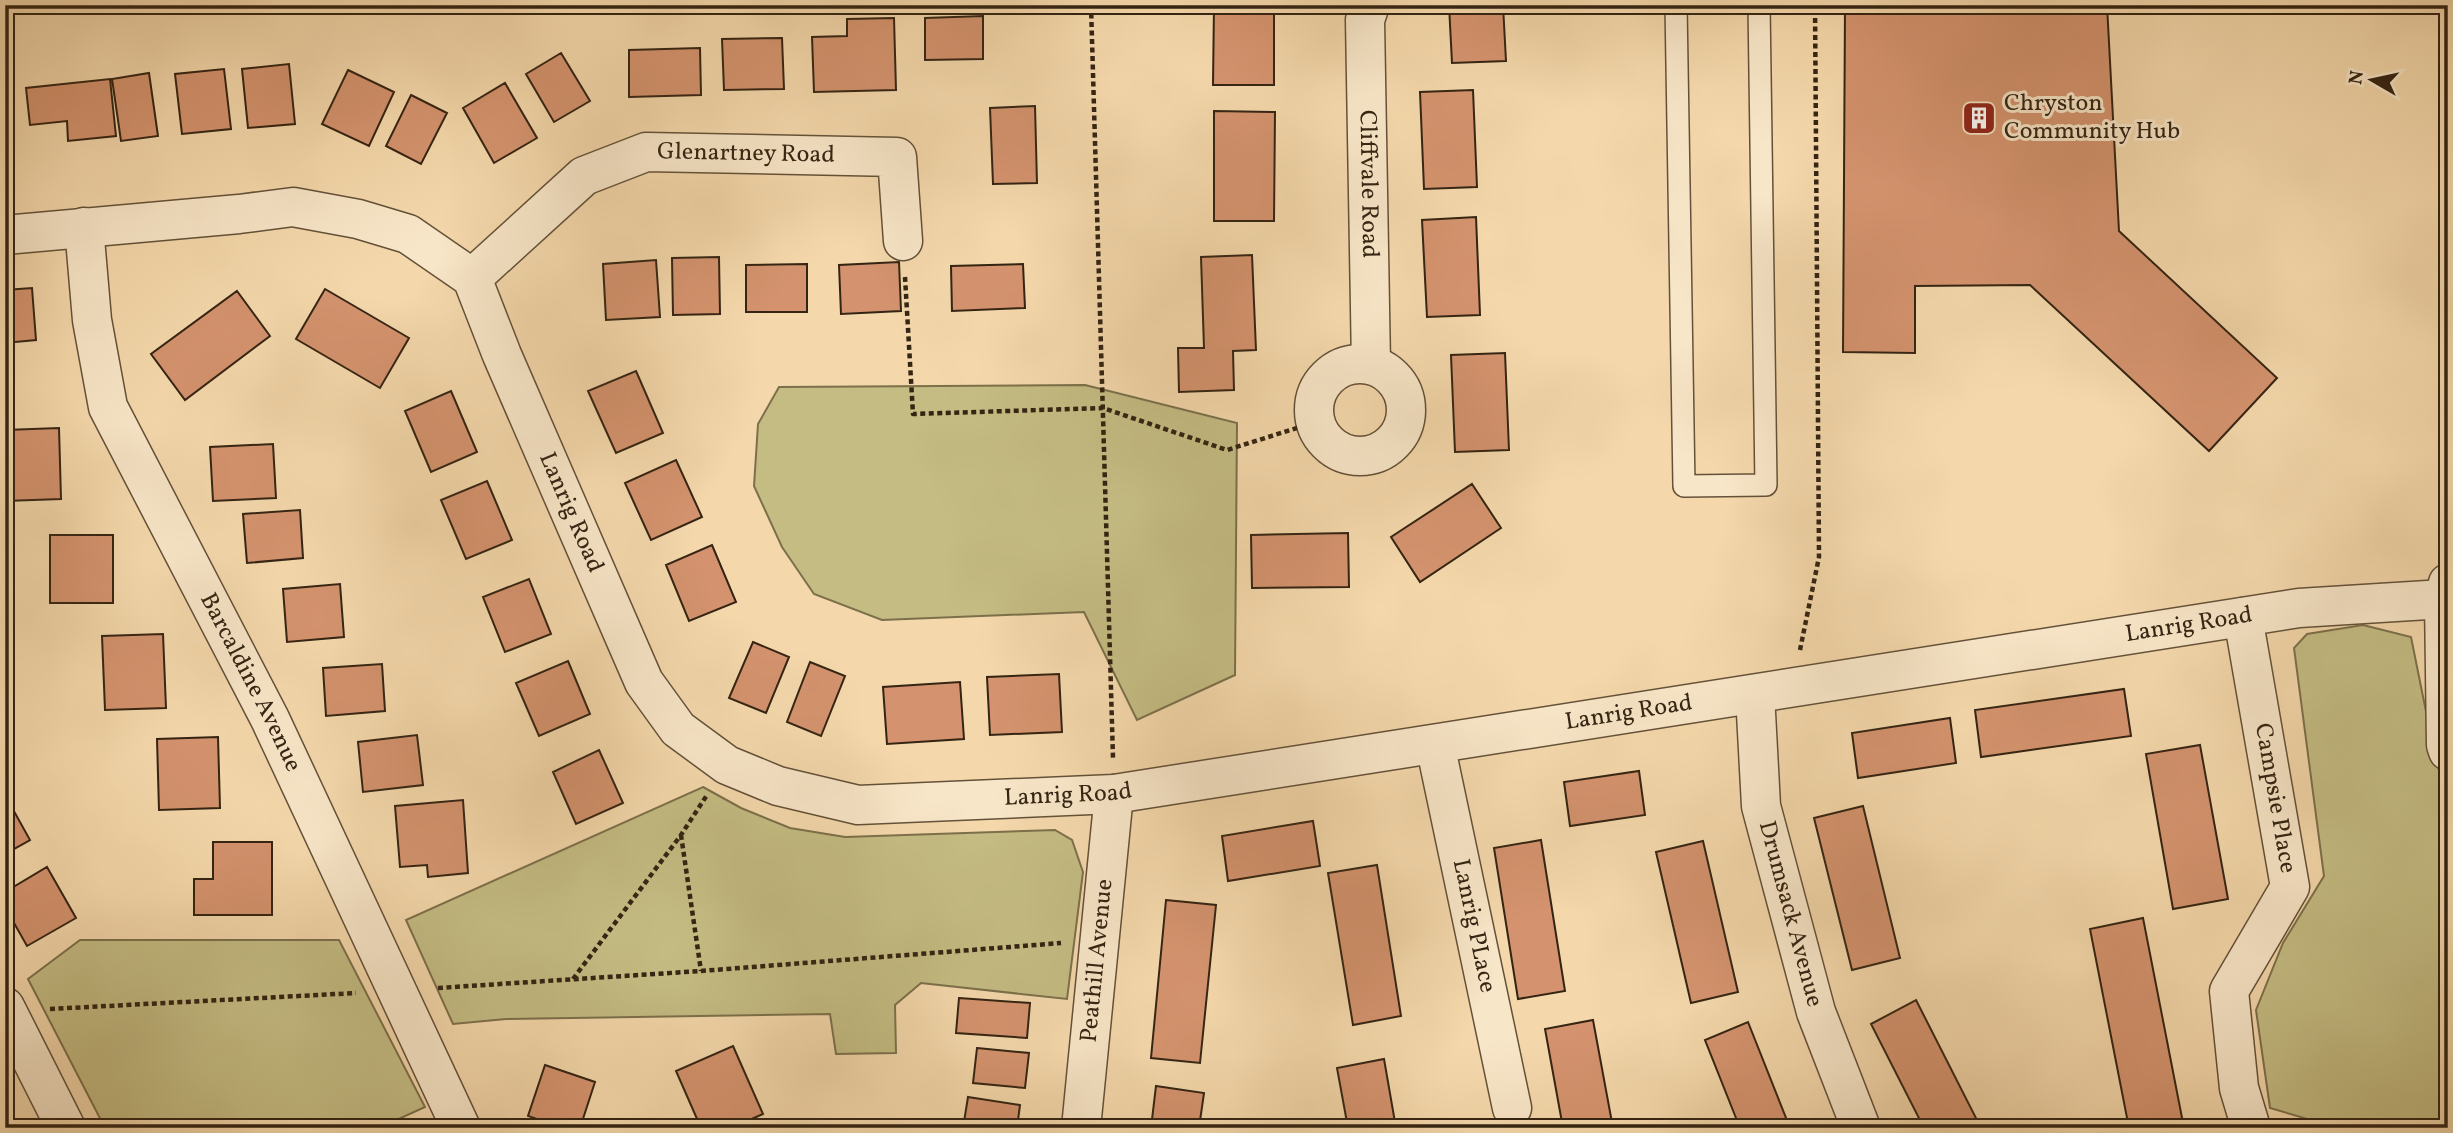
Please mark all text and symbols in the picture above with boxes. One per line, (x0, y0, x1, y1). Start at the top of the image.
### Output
north arrow (2338, 46, 2408, 116)
text: N (2343, 69, 2371, 87)
place label: Chryston Community Hub (2004, 87, 2180, 149)
building icon: Chryston Community Hub (1960, 99, 1998, 137)
street label: Cliffvale Road (1350, 110, 1386, 259)
street label: Glenartney Road (657, 135, 835, 173)
street label: Lanrig Road (529, 447, 612, 578)
street label: Barcaldine Avenue (191, 587, 310, 778)
street label: Lanrig Road (2123, 599, 2255, 652)
street label: Lanrig Road (1563, 686, 1695, 740)
street label: Campsie Place (2245, 721, 2304, 876)
street label: Lanrig Road (1003, 774, 1135, 816)
street label: Drumsack Avenue (1749, 817, 1831, 1011)
street label: Lanrig PLace (1443, 856, 1504, 996)
street label: Peathill Avenue (1073, 877, 1123, 1044)

